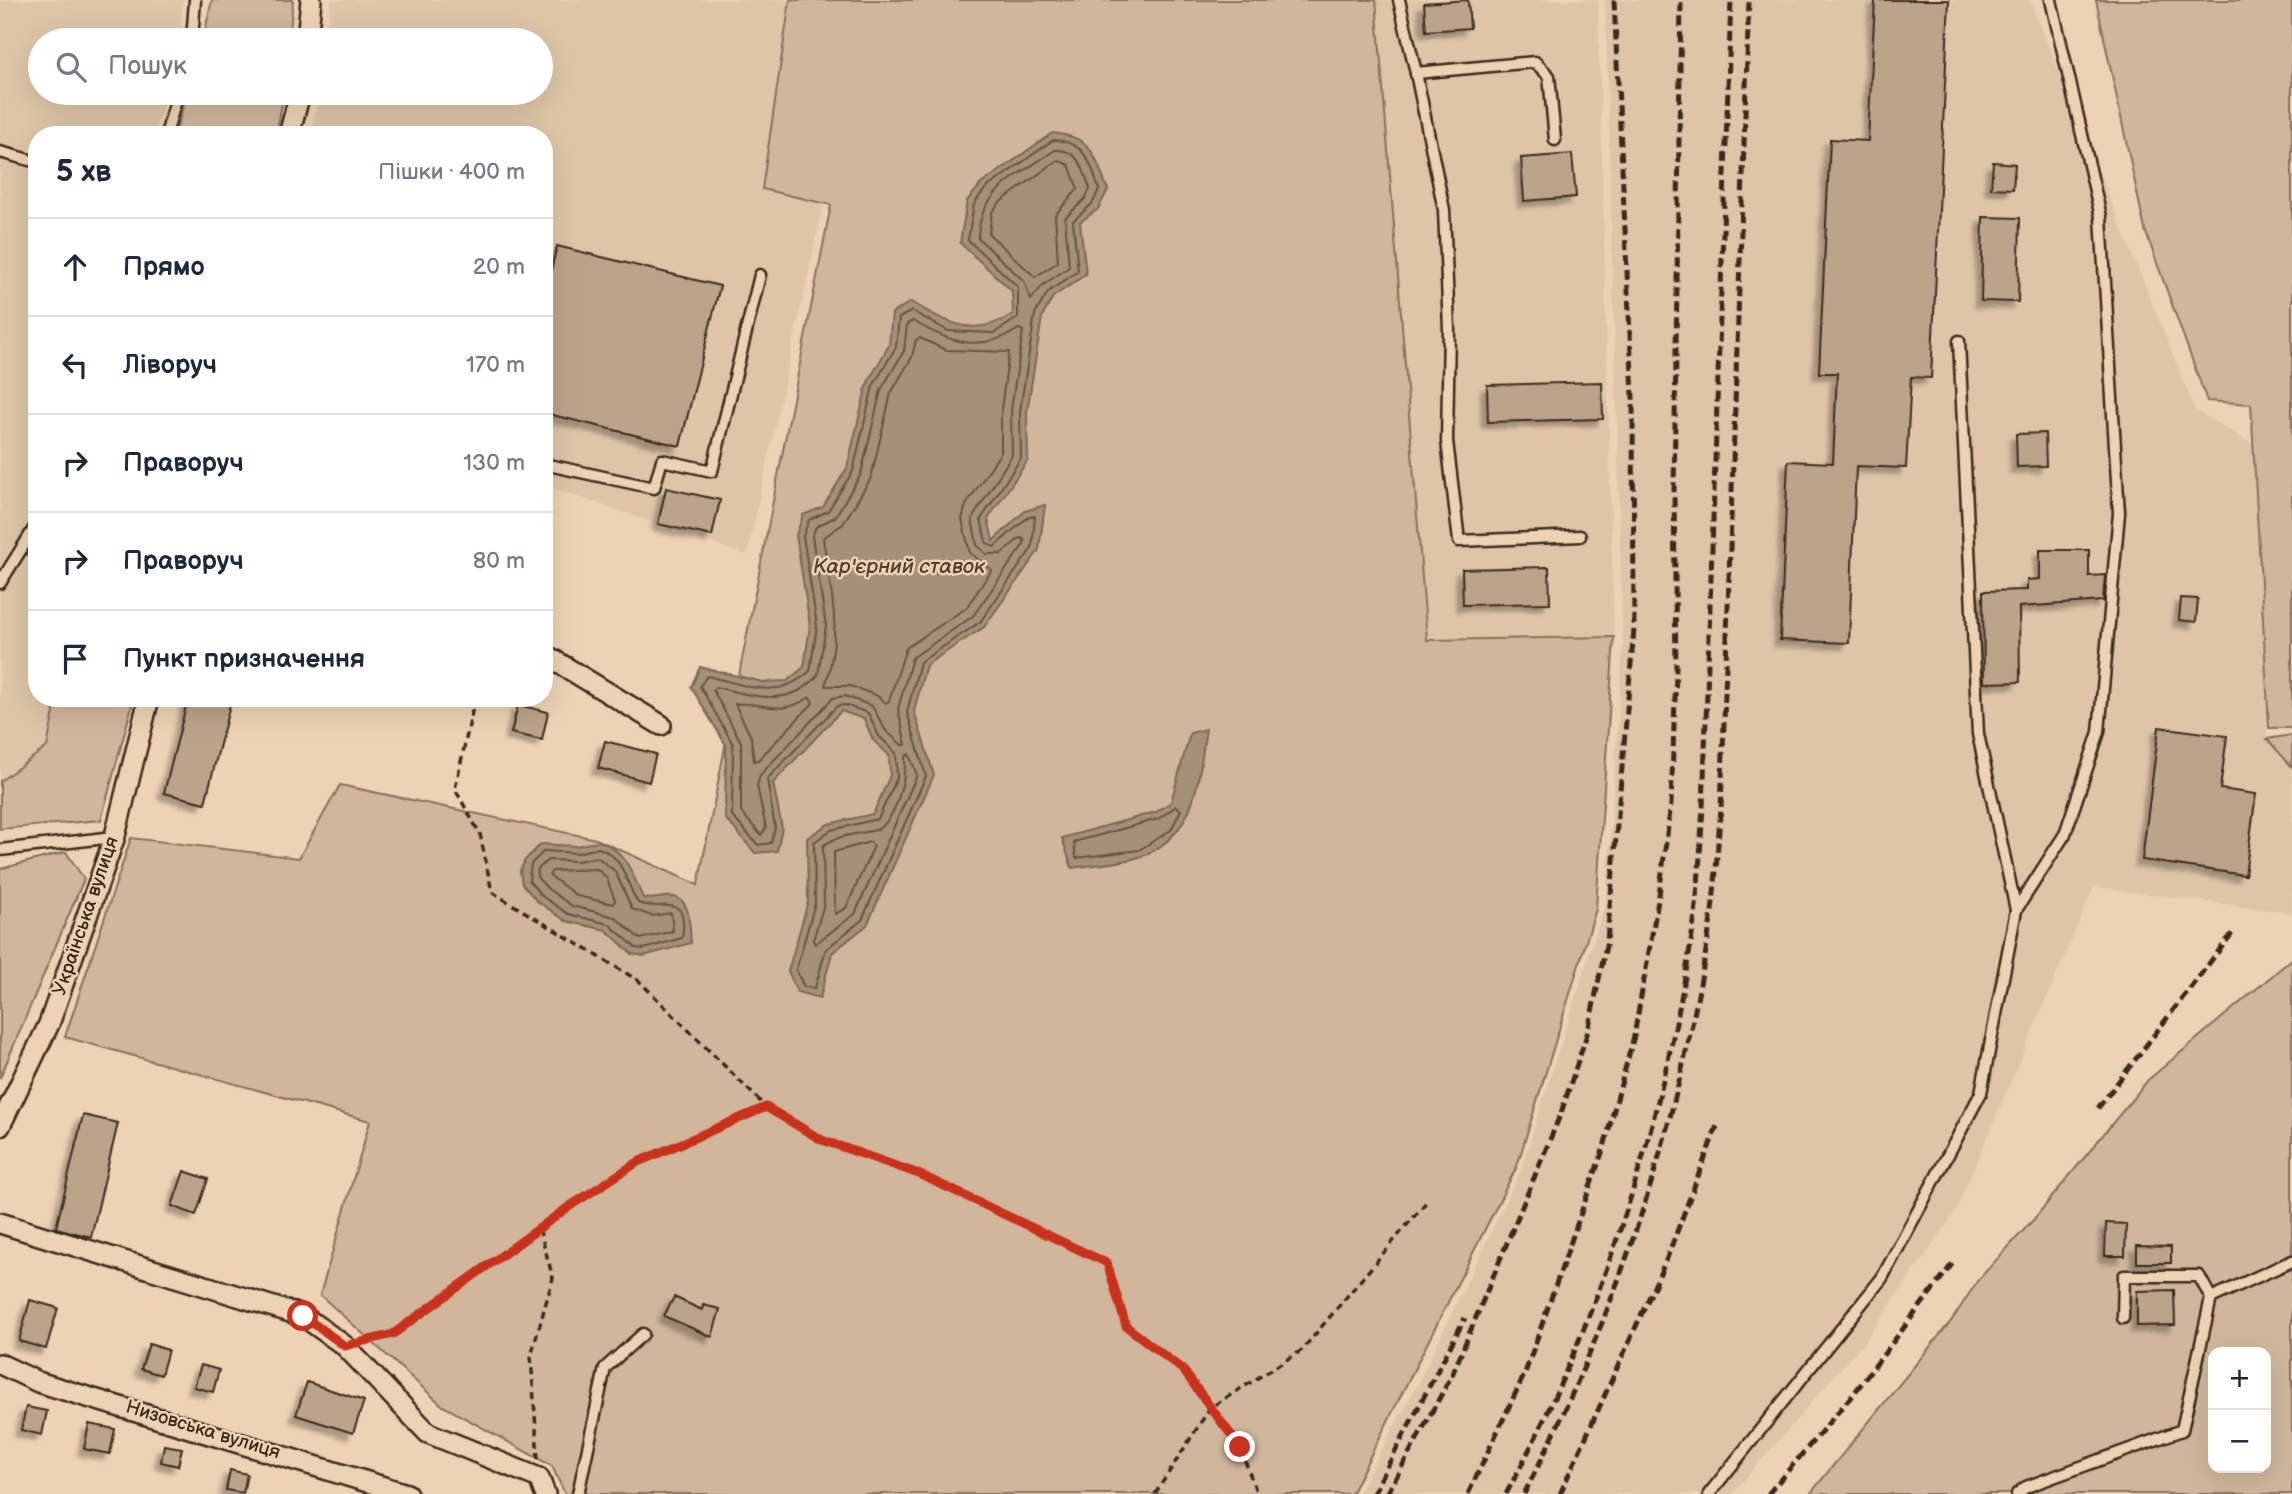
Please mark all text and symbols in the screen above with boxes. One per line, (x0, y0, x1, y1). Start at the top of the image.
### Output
search box (28, 28, 553, 105)
icon: search (52, 48, 90, 86)
text: Пошук (108, 51, 187, 82)
text: 5 хв (56, 154, 111, 190)
text: Пішки · 400 m (378, 158, 525, 186)
icon: ahead (56, 248, 94, 286)
text: Прямо (123, 252, 205, 283)
text: 20 m (473, 253, 525, 281)
icon: left (56, 346, 94, 384)
text: Ліворуч (123, 350, 217, 381)
text: 170 m (466, 351, 525, 379)
icon: right (56, 444, 94, 482)
text: Праворуч (123, 448, 244, 479)
text: 130 m (463, 449, 525, 477)
icon: right (56, 542, 94, 580)
text: Праворуч (123, 546, 244, 577)
text: 80 m (473, 547, 525, 575)
water label: Кар'єрний ставок (813, 554, 986, 579)
icon: arrive (56, 640, 94, 678)
text: Пункт призначення (123, 644, 365, 675)
street label: Українська вулиця (48, 834, 124, 998)
route start (287, 1300, 318, 1331)
map controls (2208, 1347, 2271, 1473)
button: + (2208, 1347, 2271, 1410)
street label: Низовська вулиця (123, 1396, 283, 1464)
button: − (2208, 1410, 2271, 1473)
route end (1224, 1431, 1255, 1462)

